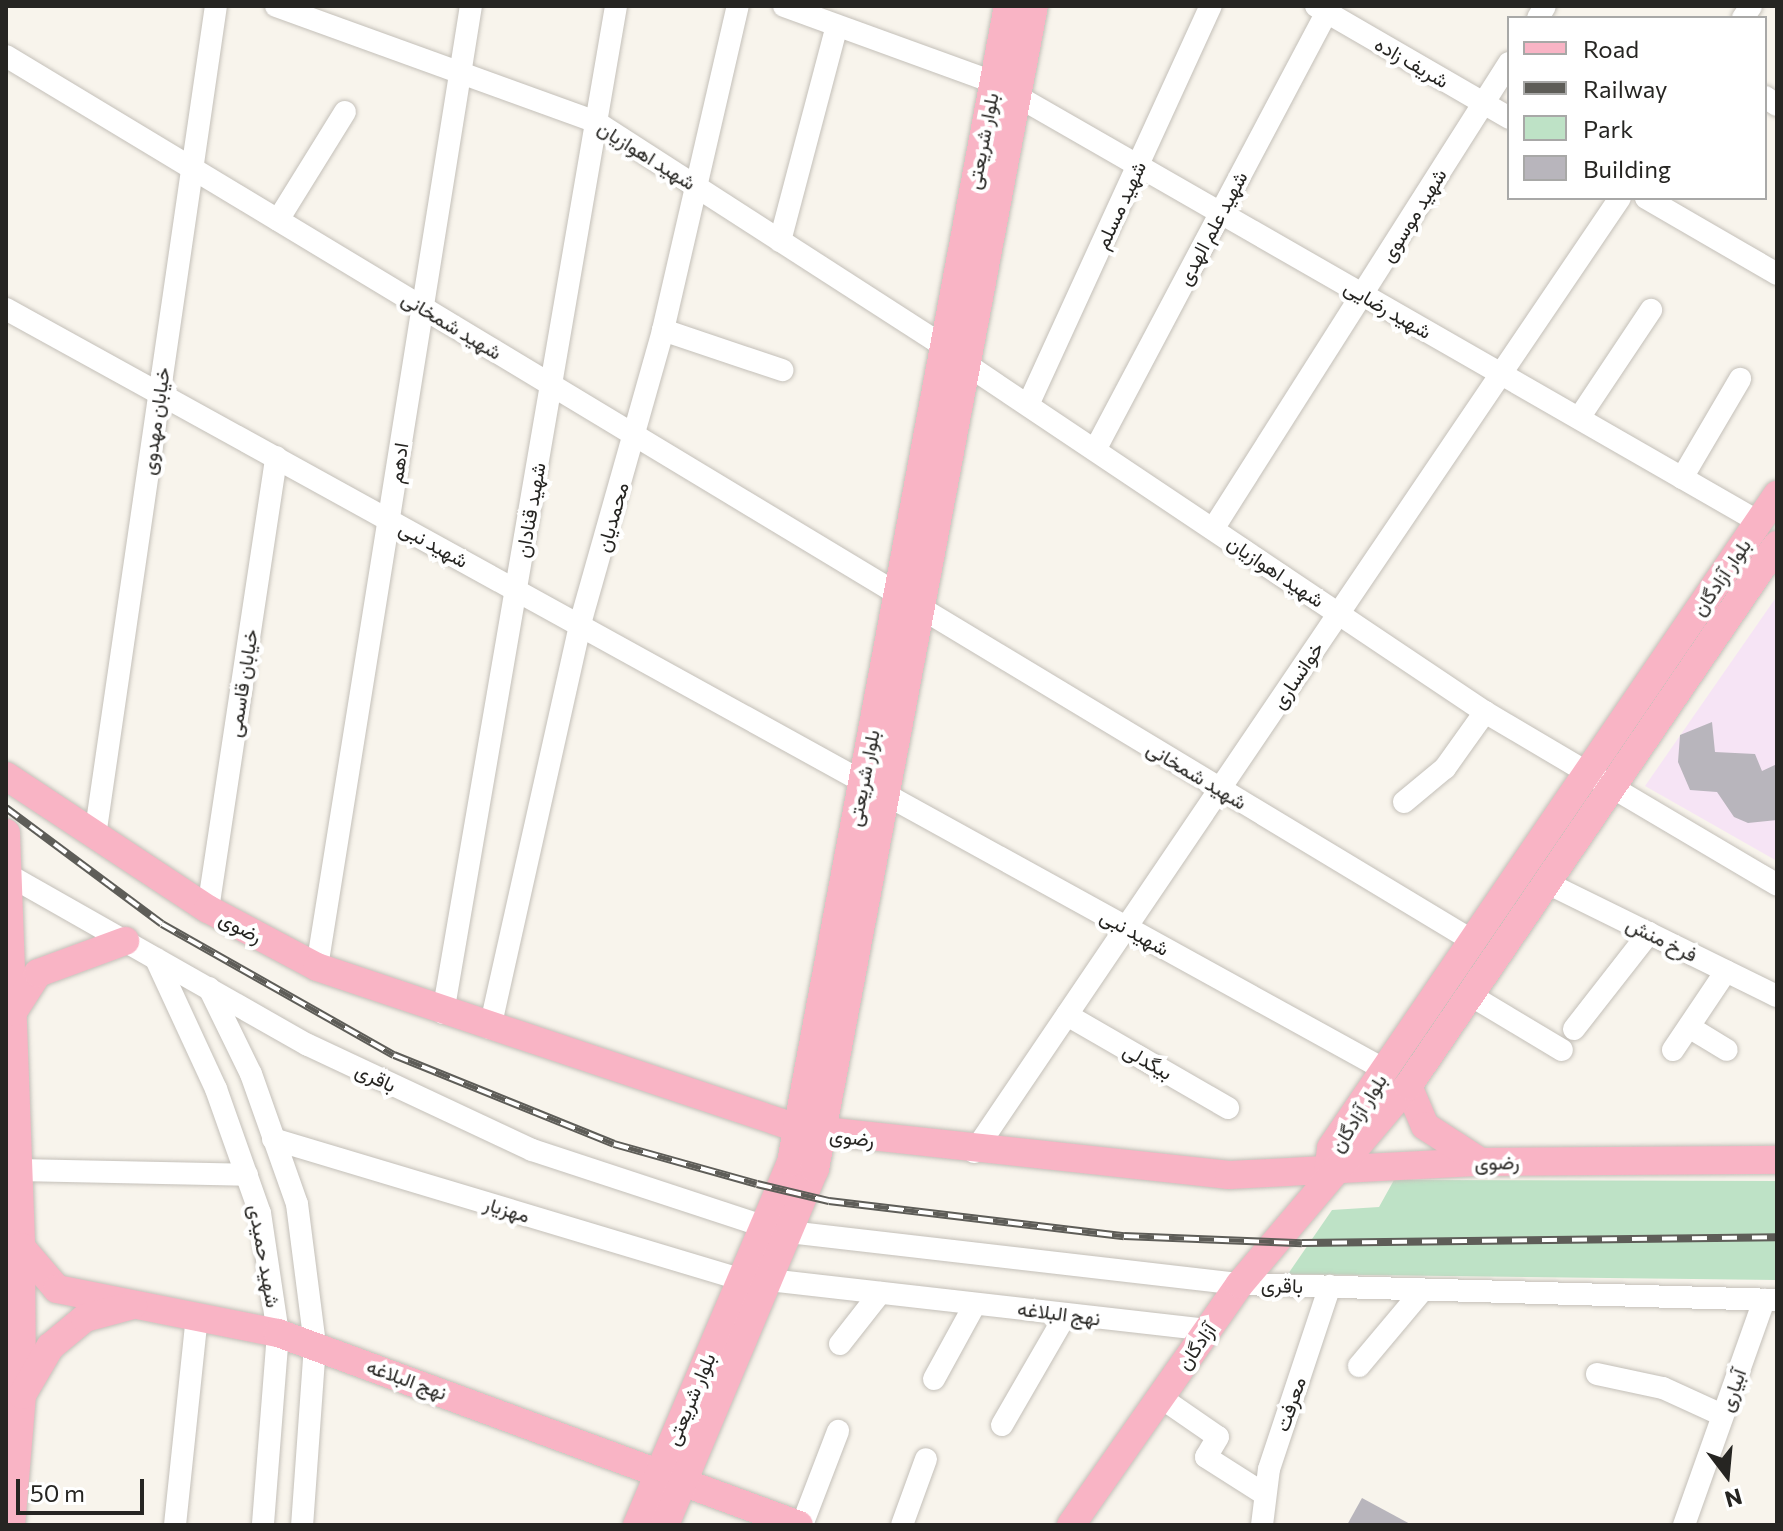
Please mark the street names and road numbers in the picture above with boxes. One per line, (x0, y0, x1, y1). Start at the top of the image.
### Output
street label: شریف زاده (1371, 31, 1453, 93)
street label: بلوار شریعتی (961, 91, 1003, 191)
street label: شهید اهوازیان (593, 115, 701, 195)
street label: شهید مسلم (1089, 157, 1151, 253)
street label: شهید موسوی (1375, 164, 1451, 266)
street label: شهید علم الهدی (1172, 167, 1252, 289)
street label: شهید رضایی (1340, 274, 1436, 344)
street label: شهید شمخانی (398, 286, 506, 364)
street label: خیابان مهدوی (136, 366, 174, 476)
street label: ادهم (383, 441, 413, 485)
street label: شهید قنادان (510, 460, 550, 560)
street label: محمدیان (591, 479, 633, 555)
street label: شهید نبی (395, 515, 473, 573)
street label: شهید اهوازیان (1223, 530, 1329, 612)
street label: بلوار آزادگان (1686, 534, 1756, 620)
street label: خیابان قاسمی (222, 627, 262, 739)
street label: خوانساری (1266, 637, 1328, 713)
street label: بلوار شریعتی (842, 728, 884, 828)
street label: شهید شمخانی (1143, 736, 1251, 814)
street label: شهید نبی (1096, 903, 1174, 961)
street label: رضوی (215, 906, 267, 948)
street label: فرخ منش (1622, 912, 1702, 966)
street label: بیگدلی (1119, 1037, 1177, 1085)
street label: باقری (352, 1057, 400, 1097)
street label: بلوار آزادگان (1324, 1069, 1392, 1157)
street label: رضوی (828, 1122, 876, 1152)
street label: رضوی (1474, 1150, 1520, 1174)
street label: مهزیار (481, 1191, 533, 1227)
street label: شهید حمیدی (244, 1203, 286, 1309)
street label: باقری (1261, 1272, 1303, 1298)
street label: نهج البلاغه (1016, 1296, 1102, 1330)
street label: آزادگان (1171, 1318, 1221, 1374)
street label: بلوار شریعتی (660, 1349, 720, 1449)
street label: نهج البلاغه (364, 1353, 450, 1405)
street label: آبیاری (1713, 1365, 1751, 1415)
street label: معرفت (1270, 1374, 1310, 1434)

